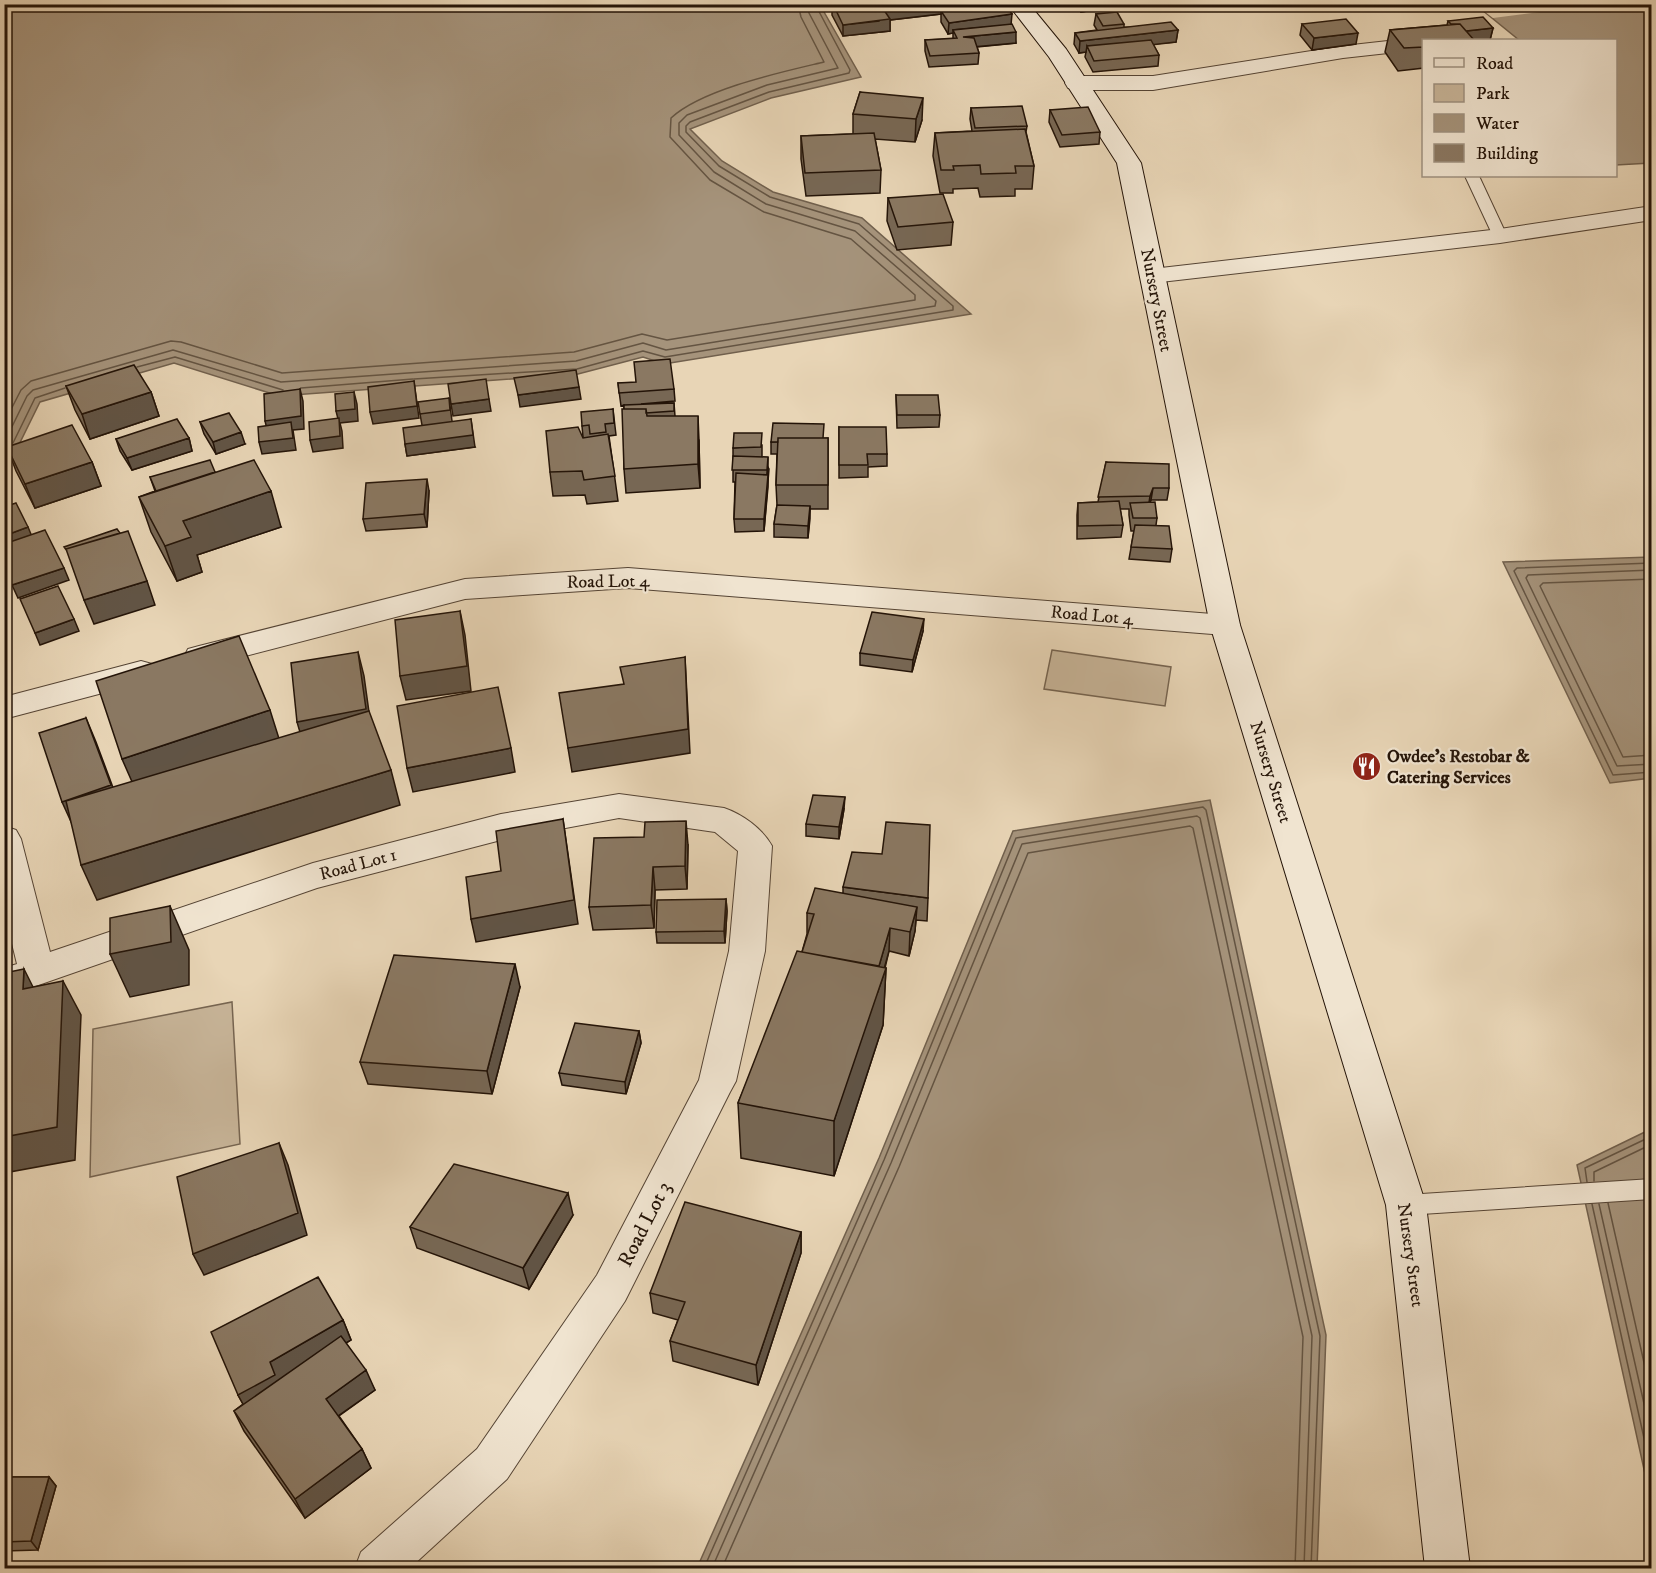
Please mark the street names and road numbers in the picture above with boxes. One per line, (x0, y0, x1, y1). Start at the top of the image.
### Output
street label: Nursery Street (1135, 247, 1177, 354)
street label: Road Lot 4 (566, 570, 650, 594)
street label: Road Lot 4 (1050, 601, 1135, 631)
street label: Nursery Street (1244, 719, 1296, 826)
street label: Road Lot 1 (317, 844, 399, 886)
street label: Road Lot 3 (612, 1177, 677, 1272)
street label: Nursery Street (1392, 1202, 1428, 1309)

